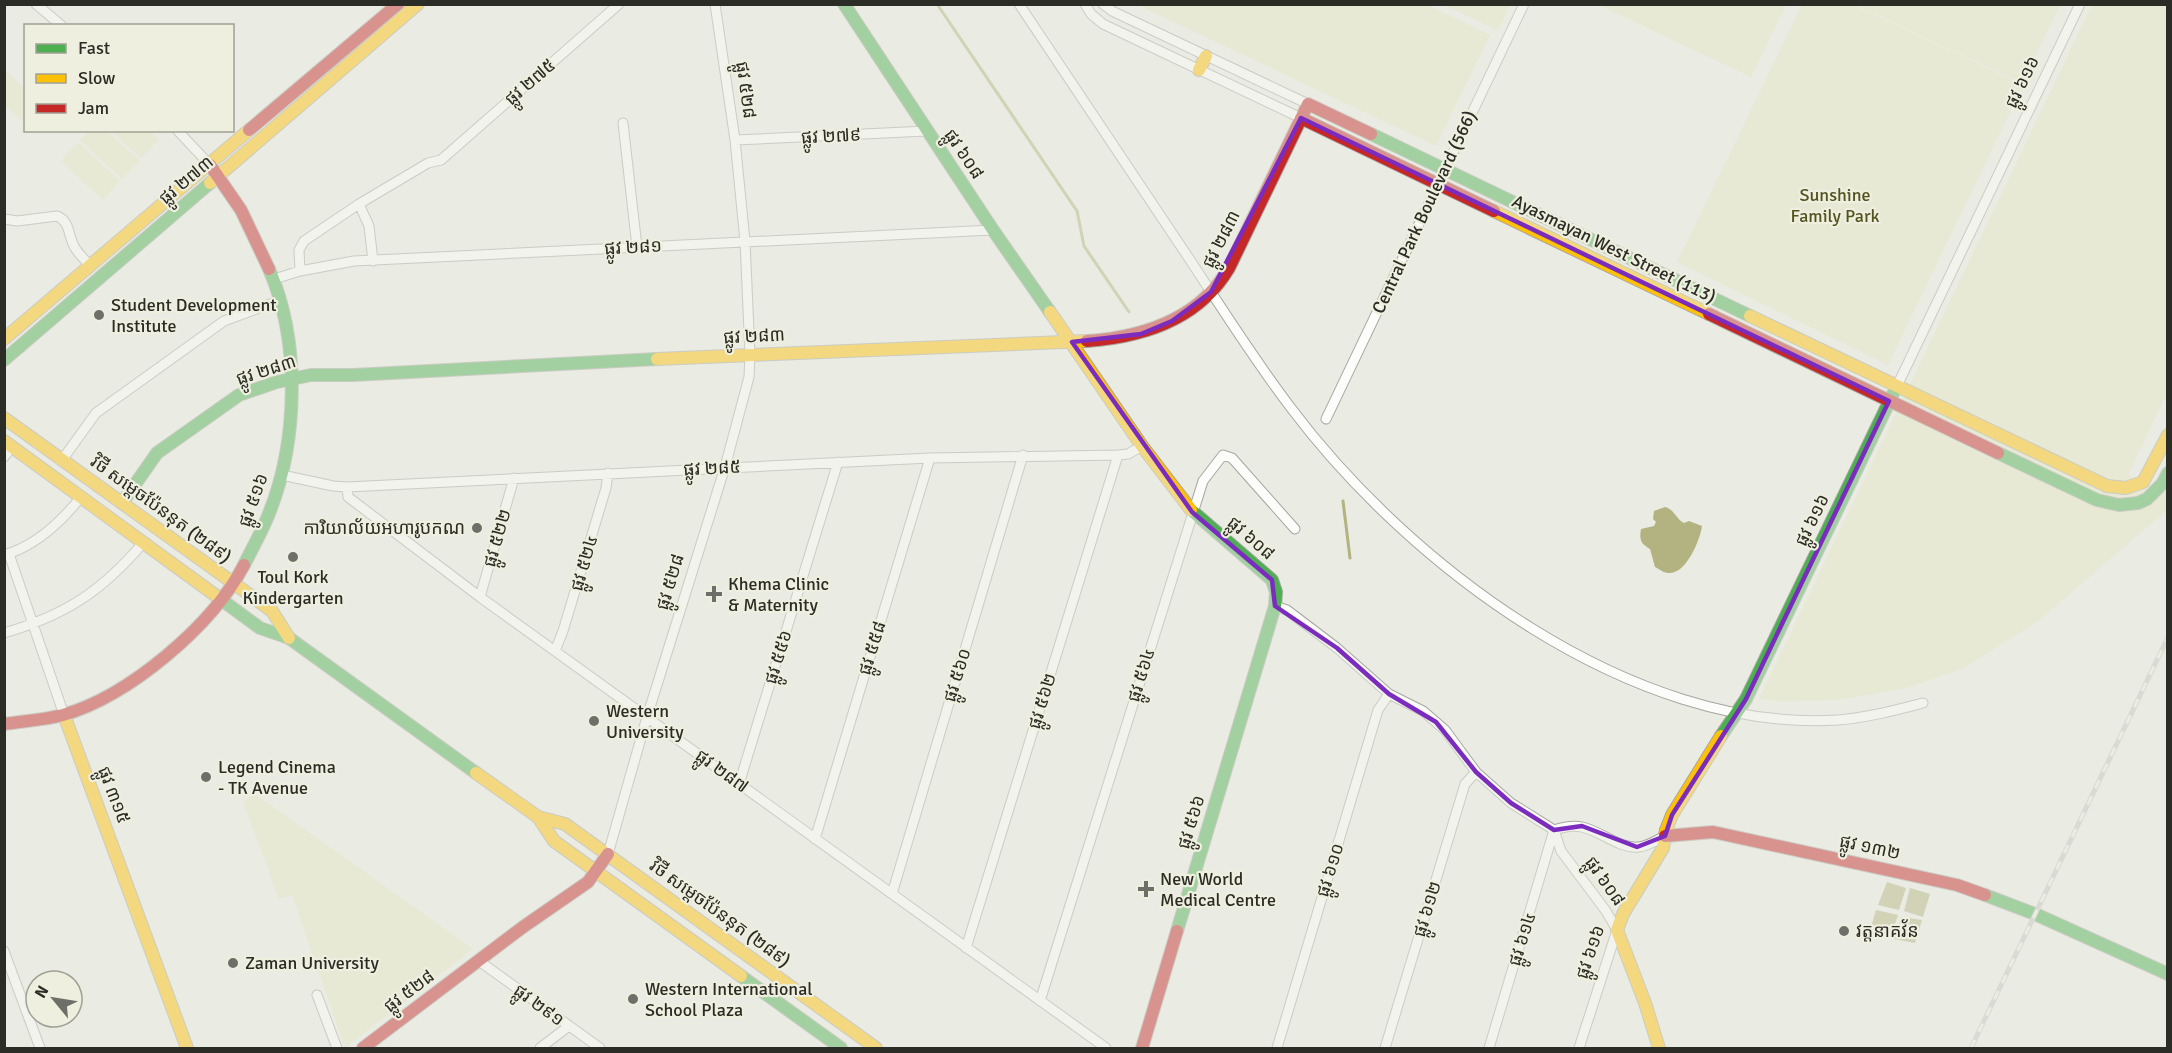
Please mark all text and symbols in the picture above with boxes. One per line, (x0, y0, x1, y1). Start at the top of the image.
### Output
legend (24, 24, 234, 132)
text: Fast (78, 37, 110, 59)
street label: ផ្លូវ ៦១៦ (2000, 52, 2049, 114)
street label: ផ្លូវ ២៧៥ (500, 54, 563, 114)
street label: ផ្លូវ ៥២៨ (726, 60, 761, 121)
text: Slow (78, 67, 115, 89)
text: Jam (78, 97, 109, 119)
street label: Central Park Boulevard (566) (1367, 107, 1481, 317)
street label: ផ្លូវ ២៧៩ (800, 123, 862, 154)
street label: ផ្លូវ ៦០៨ (935, 125, 989, 186)
street label: ផ្លូវ ២៧៣ (154, 151, 221, 213)
park label: Sunshine Family Park (1790, 184, 1880, 227)
street label: Ayasmayan West Street (113) (1509, 190, 1719, 308)
street label: ផ្លូវ ២៨៣ (1197, 207, 1250, 274)
street label: ផ្លូវ ២៨១ (604, 235, 663, 265)
place label: Student Development Institute (111, 294, 277, 337)
marker: Student Development Institute (92, 308, 106, 322)
street label: ផ្លូវ ២៨៣ (723, 323, 786, 354)
street label: ផ្លូវ ២៨៣ (233, 350, 300, 395)
street label: វិថី សម្តេចប៉ែននុត (២៨៩) (85, 449, 236, 569)
street label: ផ្លូវ ២៨៥ (683, 456, 742, 486)
street label: ផ្លូវ ៥១៦ (233, 470, 278, 532)
street label: ផ្លូវ ៦១៦ (1790, 490, 1839, 552)
street label: ផ្លូវ ៥២២ (478, 506, 521, 571)
street label: ផ្លូវ ៦០៨ (1219, 511, 1279, 569)
place label: ការិយាល័យអហារូបកណ (303, 517, 465, 539)
marker: ការិយាល័យអហារូបកណ (470, 521, 484, 535)
street label: ផ្លូវ ៥២៤ (565, 532, 608, 595)
marker: Toul Kork Kindergarten (286, 550, 300, 564)
street label: ផ្លូវ ៥២៨ (651, 551, 694, 614)
place label: Toul Kork Kindergarten (242, 566, 344, 609)
place label: Khema Clinic & Maternity (728, 573, 829, 616)
marker: Khema Clinic & Maternity (705, 585, 723, 603)
street label: ផ្លូវ ៥៥៨ (853, 618, 896, 679)
street label: ផ្លូវ ៥៥៦ (759, 627, 802, 688)
street label: ផ្លូវ ៥៦០ (938, 645, 981, 706)
street label: ផ្លូវ ៥៦៤ (1122, 645, 1165, 706)
street label: ផ្លូវ ៥៦២ (1023, 670, 1066, 733)
place label: Western University (606, 700, 684, 743)
marker: Western University (587, 714, 601, 728)
street label: ផ្លូវ ២៨៧ (688, 744, 753, 802)
place label: Legend Cinema - TK Avenue (218, 756, 336, 799)
street label: ផ្លូវ ៣១៥ (88, 763, 135, 829)
marker: Legend Cinema - TK Avenue (199, 770, 213, 784)
street label: ផ្លូវ ៥៦៦ (1172, 792, 1215, 853)
street label: ផ្លូវ ១៣២ (1836, 830, 1902, 869)
street label: ផ្លូវ ៦១០ (1311, 840, 1354, 901)
street label: ផ្លូវ ៦០៨ (1576, 852, 1630, 913)
street label: វិថី សម្តេចប៉ែននុត (២៨៩) (644, 853, 795, 973)
place label: New World Medical Centre (1160, 868, 1276, 911)
street label: ផ្លូវ ៦១២ (1408, 878, 1451, 941)
marker: New World Medical Centre (1137, 880, 1155, 898)
street label: ផ្លូវ ៦១៤ (1503, 909, 1546, 970)
place label: វត្តនាគវ័ន (1856, 919, 1919, 942)
street label: ផ្លូវ ៦១៦ (1571, 922, 1614, 984)
marker: វត្តនាគវ័ន (1837, 924, 1851, 938)
place label: Zaman University (245, 952, 379, 974)
marker: Zaman University (226, 956, 240, 970)
street label: ផ្លូវ ៥២៨ (379, 965, 442, 1021)
north arrow (24, 969, 84, 1029)
place label: Western International School Plaza (645, 978, 813, 1021)
street label: ផ្លូវ ២៩១ (506, 979, 569, 1035)
text: N (30, 982, 53, 1002)
marker: Western International School Plaza (626, 992, 640, 1006)

